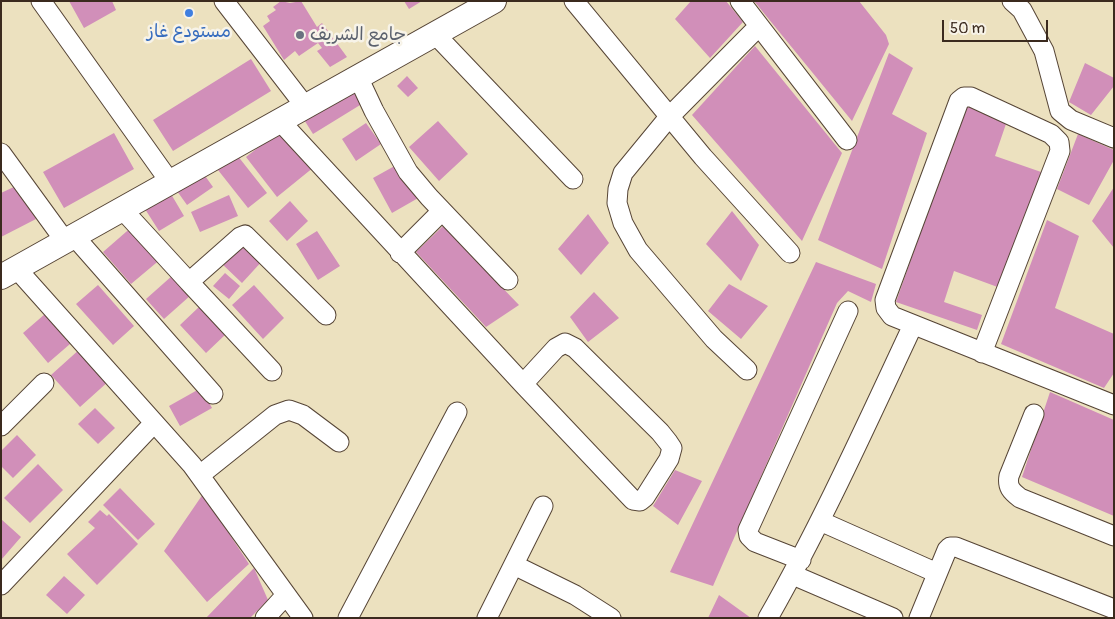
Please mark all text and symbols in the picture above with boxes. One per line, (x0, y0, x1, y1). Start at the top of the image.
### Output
marker: مستودع غاز (183, 7, 195, 19)
scale bar (945, 10, 1051, 42)
text: 50 m (950, 19, 985, 38)
place label: مستودع غاز (147, 21, 231, 43)
place label: جامع الشريف (310, 24, 406, 46)
marker: جامع الشريف (294, 29, 306, 41)

